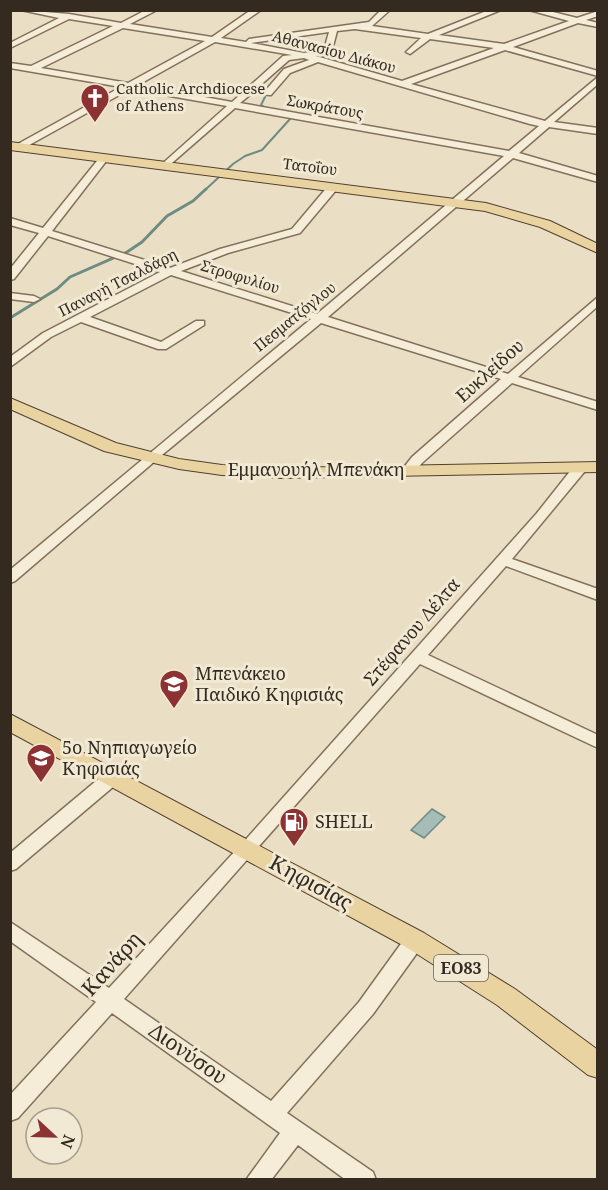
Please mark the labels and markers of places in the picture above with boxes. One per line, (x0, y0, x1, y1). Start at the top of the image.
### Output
place label: Catholic Archdiocese of Athens (116, 78, 265, 115)
church icon: Catholic Archdiocese of Athens (79, 82, 111, 124)
place label: Μπενάκειο Παιδικό Κηφισιάς (195, 661, 344, 706)
school or university icon: Μπενάκειο Παιδικό Κηφισιάς (158, 668, 190, 710)
place label: 5ο Νηπιαγωγείο Κηφισιάς (62, 735, 197, 780)
school or university icon: 5ο Νηπιαγωγείο Κηφισιάς (25, 742, 57, 784)
fuel station icon: SHELL (278, 806, 310, 848)
place label: SHELL (315, 809, 373, 833)

